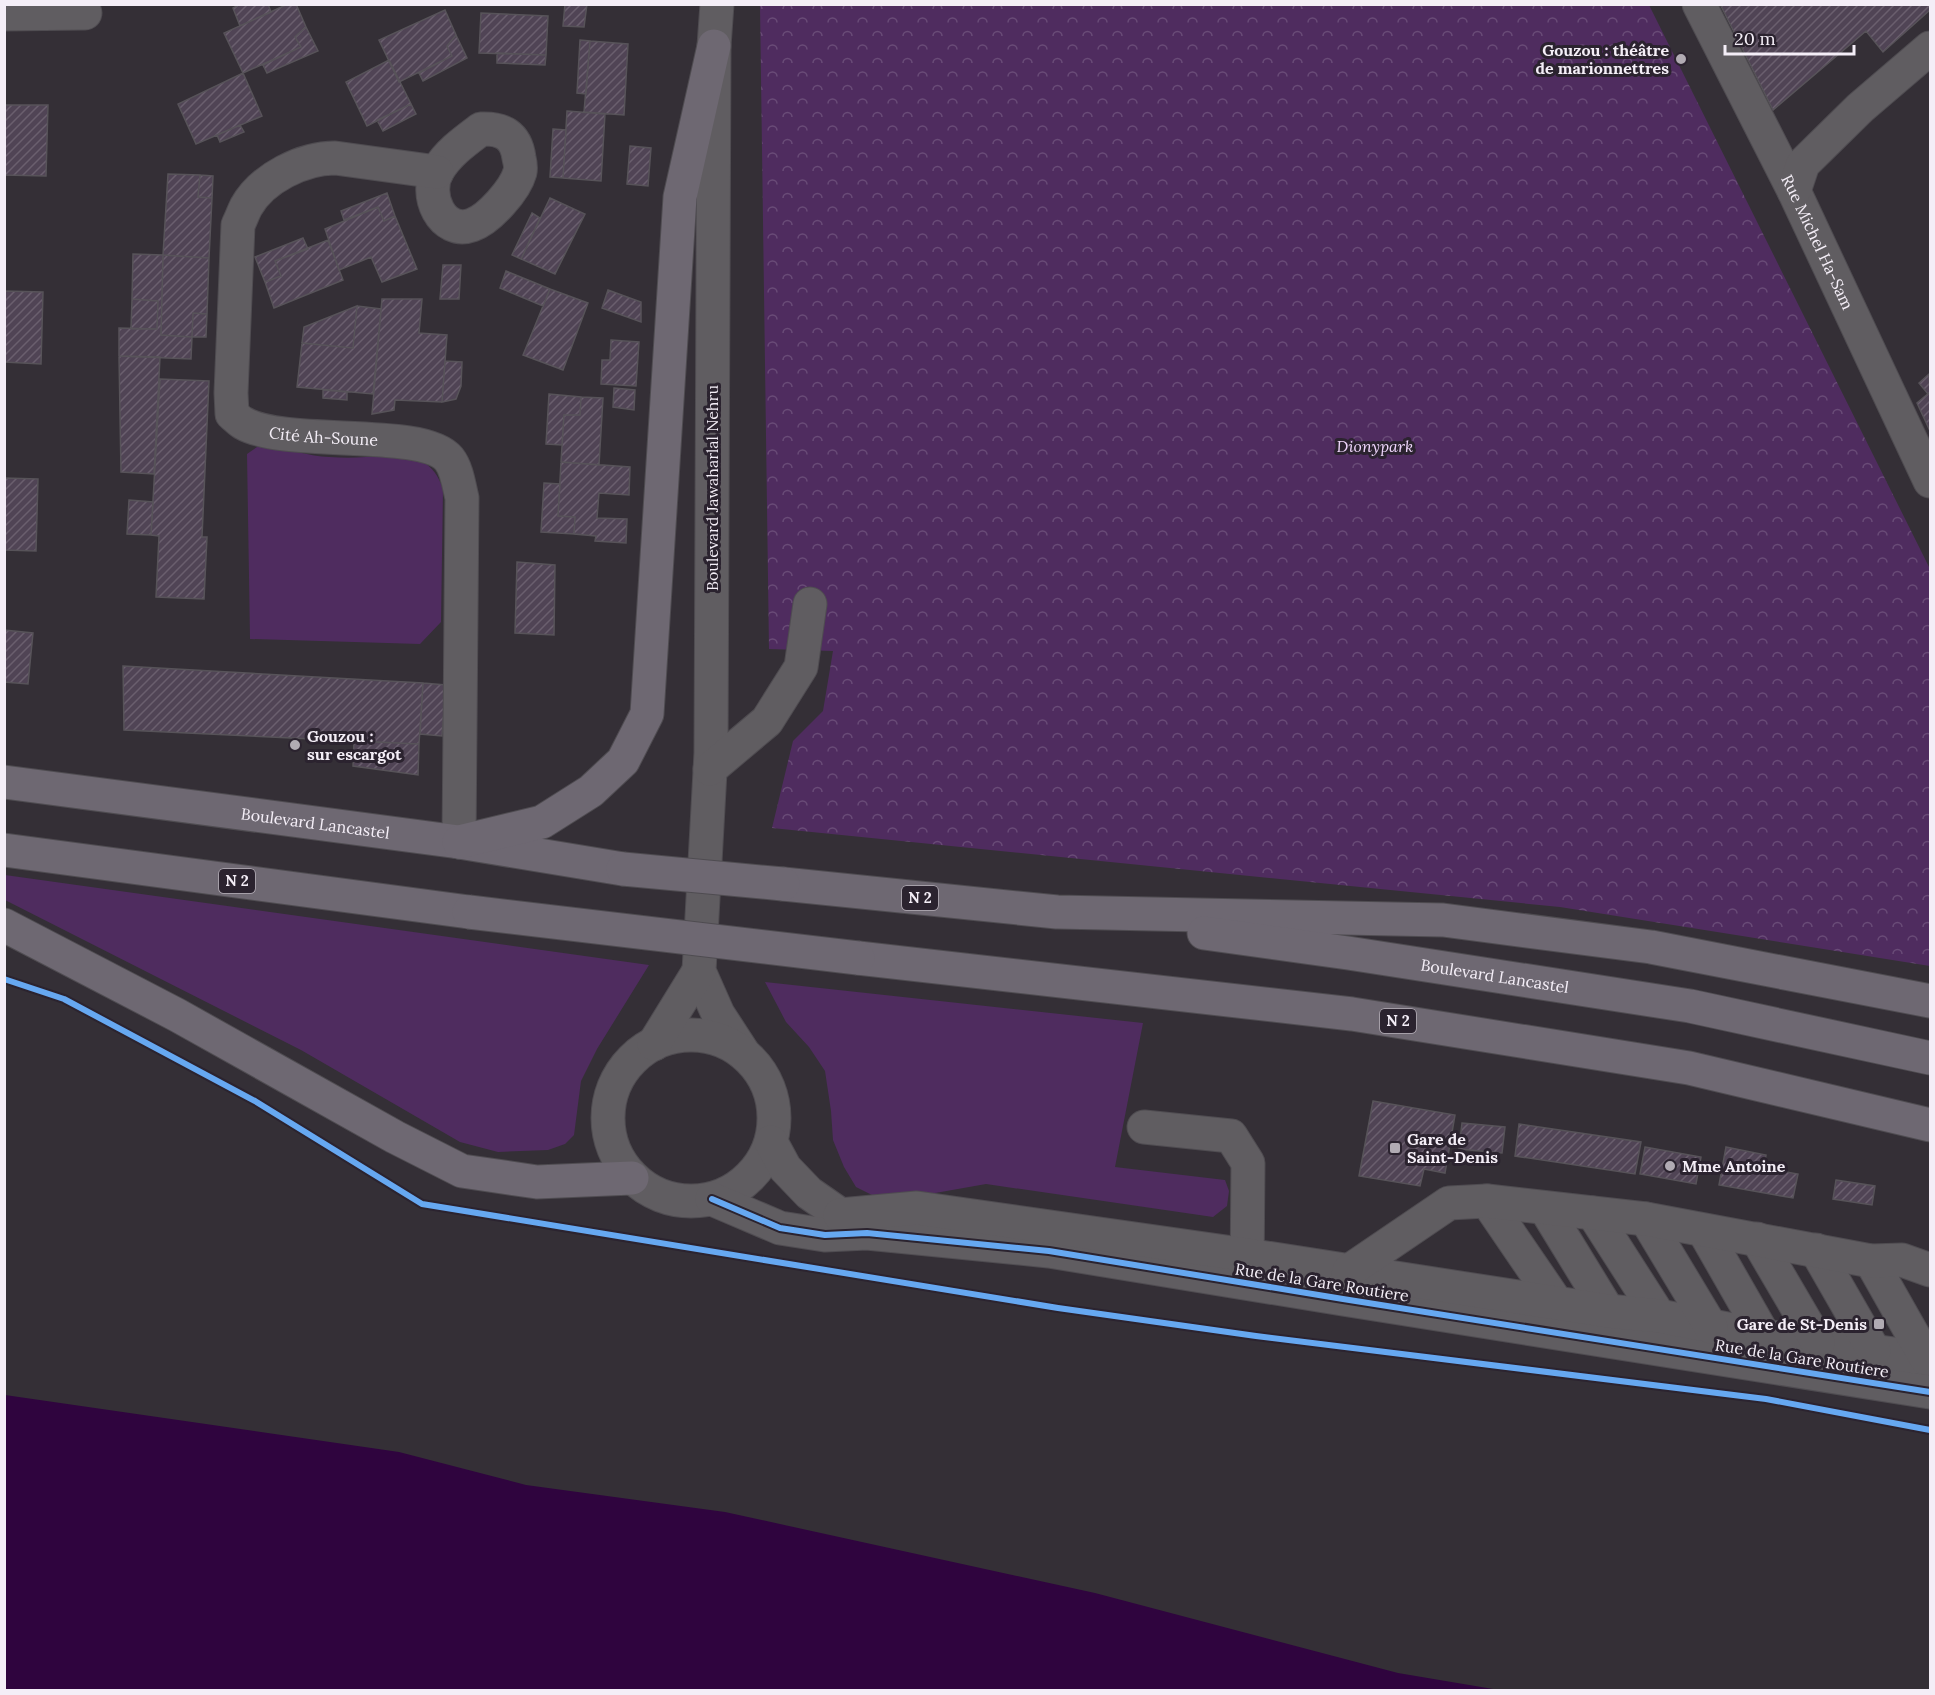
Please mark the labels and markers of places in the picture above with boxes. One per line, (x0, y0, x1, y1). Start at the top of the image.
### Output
place label: Gouzou : théâtre de marionnettres (1535, 40, 1669, 78)
marker: Gouzou : théâtre de marionnettres (1674, 52, 1688, 66)
place label: Gouzou : sur escargot (307, 726, 402, 764)
marker: Gouzou : sur escargot (288, 738, 302, 752)
place label: Gare de Saint-Denis (1407, 1129, 1498, 1167)
marker: Gare de Saint-Denis (1388, 1141, 1402, 1155)
place label: Mme Antoine (1682, 1156, 1786, 1176)
marker: Mme Antoine (1663, 1159, 1677, 1173)
place label: Gare de St-Denis (1737, 1314, 1867, 1334)
marker: Gare de St-Denis (1872, 1317, 1886, 1331)

